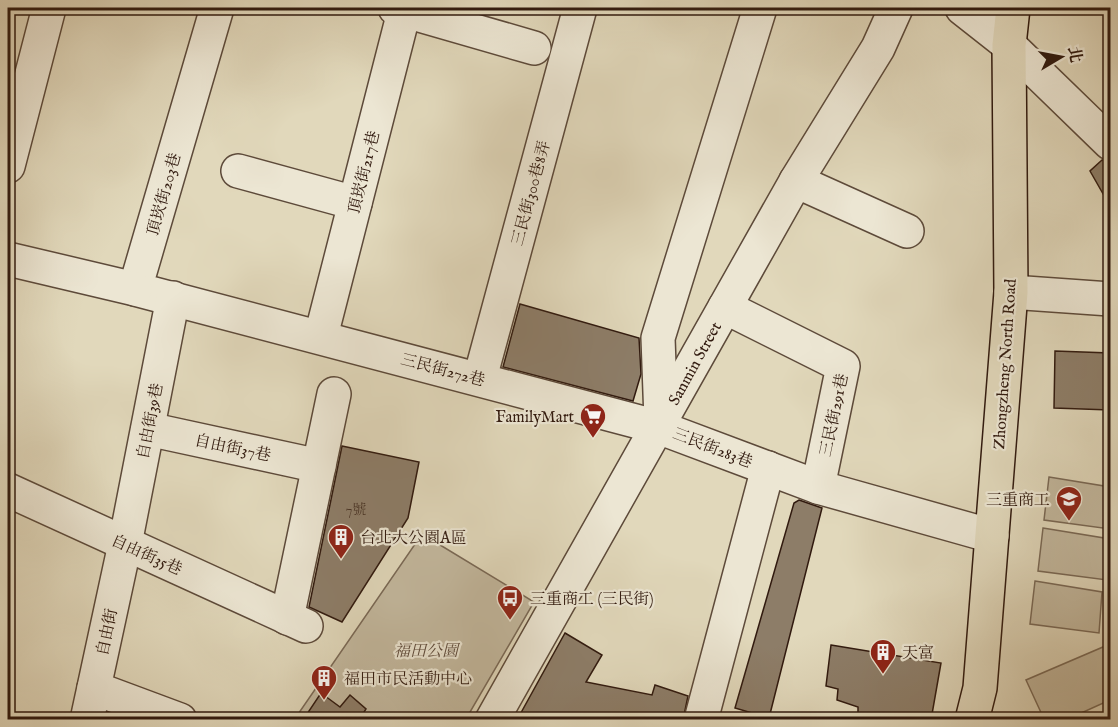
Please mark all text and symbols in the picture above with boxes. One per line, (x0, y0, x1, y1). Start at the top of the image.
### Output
north arrow (1031, 27, 1091, 87)
text: 北 (1063, 45, 1085, 64)
street label: 頂崁街217巷 (345, 129, 385, 216)
street label: 三民街300巷8弄 (508, 139, 556, 248)
street label: 頂崁街203巷 (144, 151, 186, 238)
street label: Zhongzheng North Road (990, 278, 1022, 450)
street label: Sanmin Street (665, 318, 727, 409)
street label: 三民街272巷 (398, 350, 487, 392)
street label: 三民街291巷 (816, 372, 854, 459)
street label: 自由街39巷 (134, 382, 168, 461)
supermarket icon: FamilyMart (578, 401, 608, 439)
place label: FamilyMart (496, 408, 575, 428)
street label: 三民街283巷 (670, 425, 755, 473)
street label: 自由街37巷 (193, 431, 273, 467)
school or university icon: 三重商工 (1054, 484, 1084, 522)
place label: 三重商工 (986, 491, 1050, 511)
house number: 7號 (346, 501, 366, 519)
building icon: 台北大公園A區 (326, 522, 356, 560)
place label: 台北大公園A區 (360, 529, 467, 549)
street label: 自由街35巷 (108, 531, 185, 580)
bus stop icon: 三重商工 (三民街) (495, 583, 525, 621)
place label: 三重商工 (三民街) (530, 590, 654, 610)
street label: 自由街 (93, 607, 123, 658)
building icon: 天富 (868, 637, 898, 675)
park label: 福田公園 (394, 642, 461, 662)
place label: 天富 (902, 644, 934, 664)
building icon: 福田市民活動中心 (309, 663, 339, 701)
place label: 福田市民活動中心 (344, 670, 472, 690)

